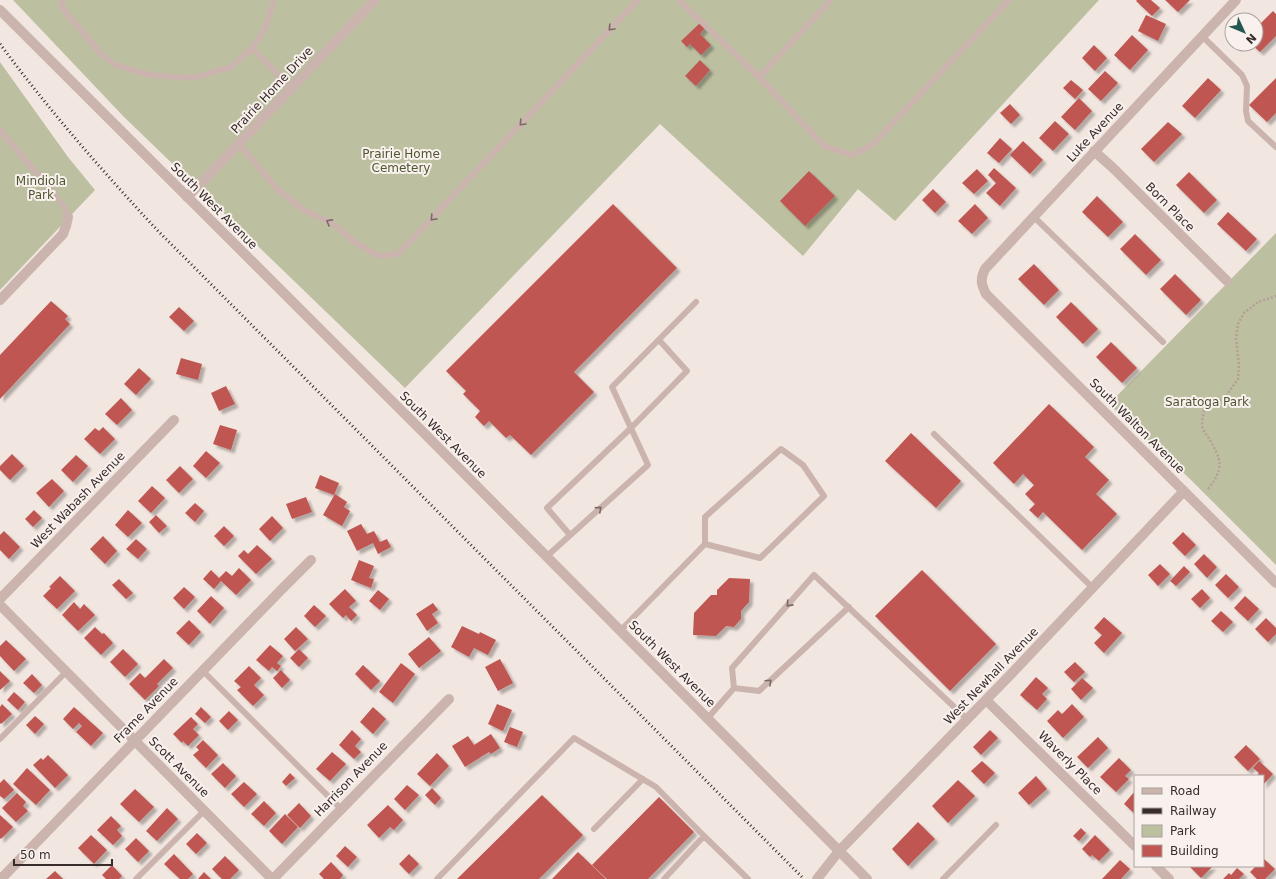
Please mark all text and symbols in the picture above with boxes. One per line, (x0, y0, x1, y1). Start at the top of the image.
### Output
north arrow (1224, 12, 1264, 52)
one-way arrow (608, 23, 616, 31)
text: N (1243, 31, 1259, 46)
street label: Prairie Home Drive (228, 44, 316, 136)
street label: Luke Avenue (1064, 99, 1126, 165)
one-way arrow (519, 118, 527, 126)
park label: Prairie Home Cemetery (362, 147, 440, 175)
street label: South West Avenue (168, 160, 260, 252)
park label: Mindiola Park (16, 174, 66, 202)
street label: Born Place (1143, 180, 1197, 234)
one-way arrow (430, 213, 437, 220)
one-way arrow (326, 220, 333, 227)
street label: South Walton Avenue (1087, 376, 1187, 476)
street label: South West Avenue (397, 389, 489, 481)
park label: Saratoga Park (1165, 395, 1249, 409)
street label: West Wabash Avenue (28, 449, 128, 551)
one-way arrow (594, 506, 602, 514)
one-way arrow (786, 599, 793, 607)
street label: South West Avenue (626, 618, 718, 710)
street label: West Newhall Avenue (941, 625, 1041, 727)
street label: Frame Avenue (111, 674, 181, 746)
one-way arrow (764, 679, 772, 686)
street label: Waverly Place (1035, 728, 1105, 798)
street label: Scott Avenue (146, 734, 212, 800)
street label: Harrison Avenue (312, 739, 390, 819)
legend (1134, 775, 1264, 867)
text: Road (1170, 784, 1200, 798)
text: Railway (1170, 804, 1216, 818)
text: Park (1170, 824, 1196, 838)
scale bar (14, 841, 112, 867)
text: Building (1170, 844, 1219, 858)
text: 50 m (20, 848, 51, 862)

